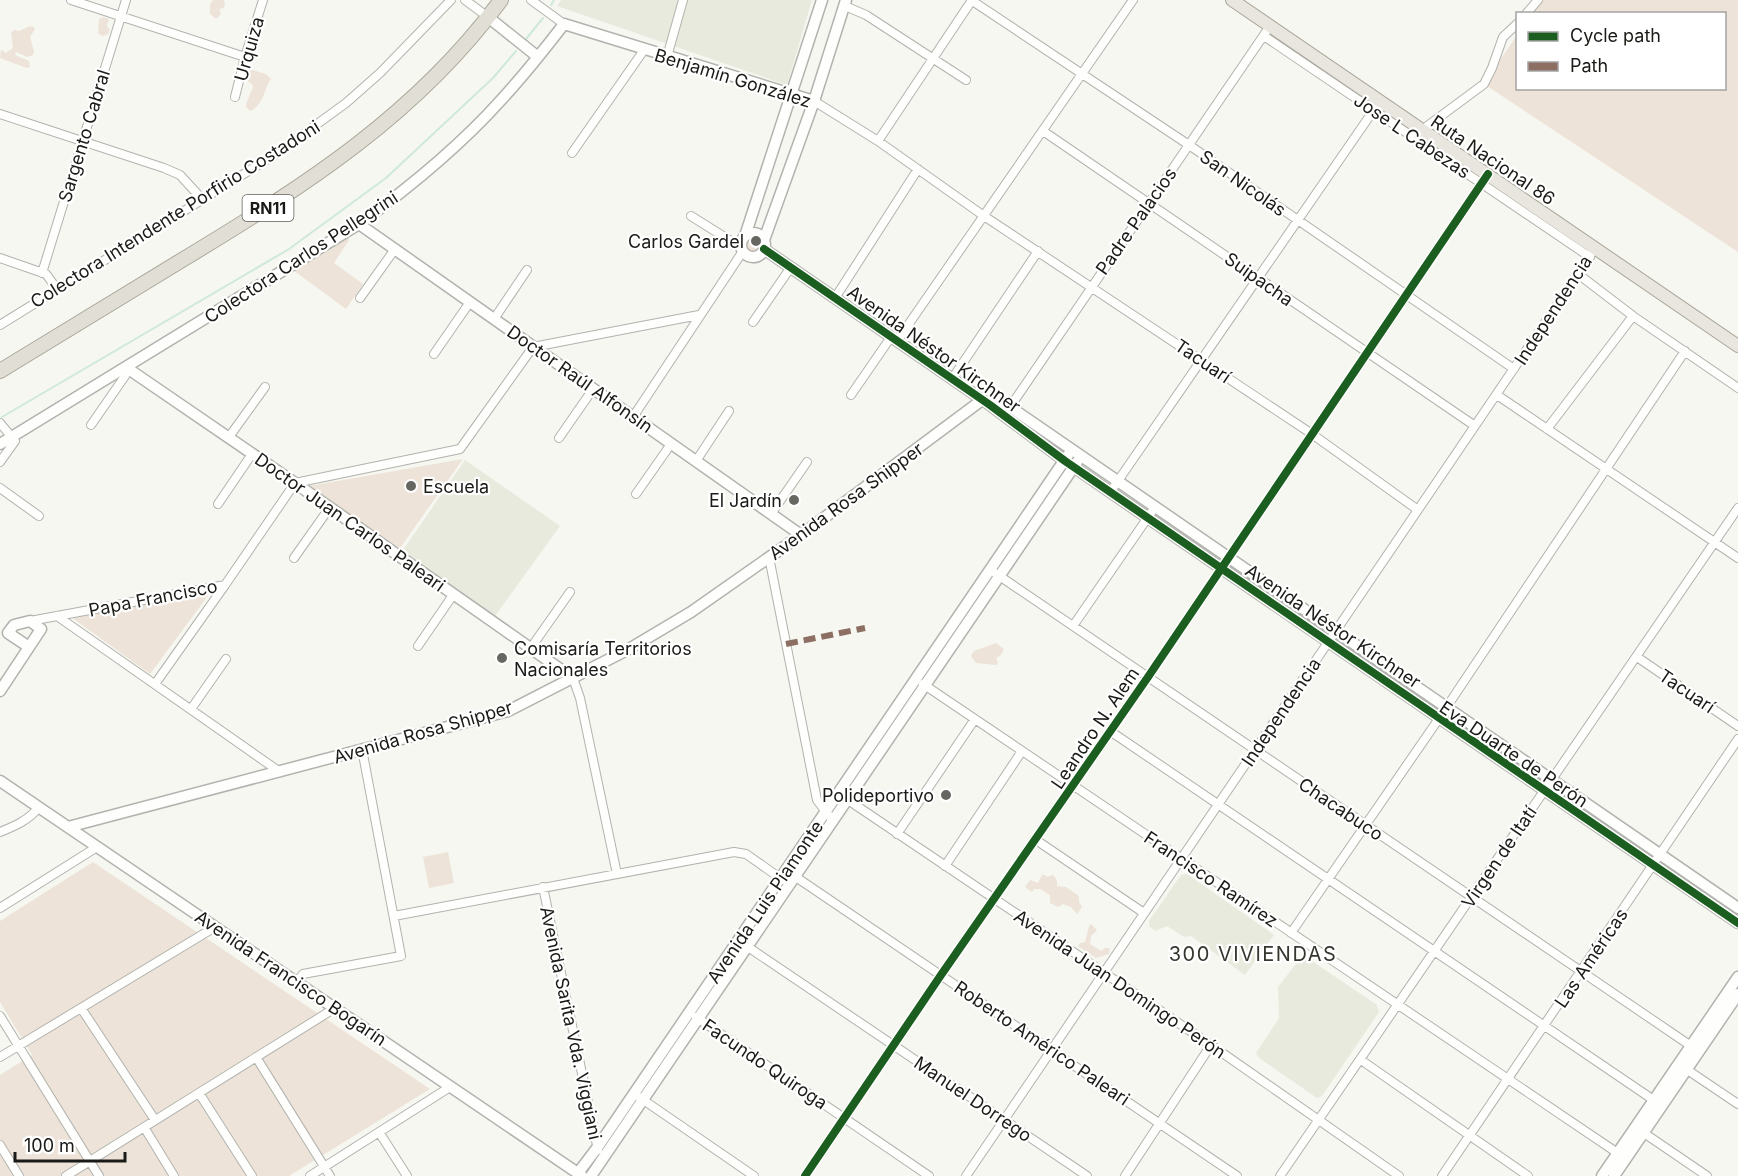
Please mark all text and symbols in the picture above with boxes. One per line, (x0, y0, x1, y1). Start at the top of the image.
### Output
legend (1516, 12, 1726, 90)
street label: Urquiza (230, 14, 268, 84)
text: Cycle path (1570, 25, 1661, 46)
street label: Benjamín González (652, 44, 814, 112)
text: Path (1570, 55, 1608, 76)
street label: Sargento Cabral (54, 67, 114, 205)
street label: Jose L Cabezas (1350, 89, 1474, 183)
street label: Ruta Nacional 86 (1427, 111, 1559, 209)
street label: Colectora Intendente Porfirio Costadoni (26, 116, 324, 312)
street label: San Nicolás (1196, 146, 1290, 220)
street label: Padre Palacios (1091, 164, 1181, 278)
street label: Colectora Carlos Pellegrini (200, 187, 402, 327)
road number: RN11 (242, 195, 294, 221)
place label: Carlos Gardel (628, 231, 744, 252)
marker: Carlos Gardel (749, 234, 763, 248)
street label: Suipacha (1221, 248, 1297, 310)
street label: Independencia (1510, 251, 1596, 369)
street label: Avenida Néstor Kirchner (843, 281, 1025, 417)
street label: Doctor Raúl Alfonsín (503, 321, 657, 437)
street label: Tacuarí (1171, 335, 1235, 388)
street label: Avenida Rosa Shipper (765, 438, 927, 564)
street label: Doctor Juan Carlos Paleari (251, 448, 449, 596)
place label: Escuela (423, 476, 489, 497)
marker: Escuela (404, 479, 418, 493)
place label: El Jardín (709, 490, 782, 511)
marker: El Jardín (787, 493, 801, 507)
street label: Avenida Néstor Kirchner (1241, 560, 1425, 693)
street label: Papa Francisco (87, 575, 219, 621)
place label: Comisaría Territorios Nacionales (514, 638, 692, 680)
marker: Comisaría Territorios Nacionales (495, 651, 509, 665)
street label: Independencia (1237, 654, 1325, 770)
street label: Leandro N. Alem (1047, 663, 1143, 793)
street label: Tacuarí (1655, 665, 1719, 718)
street label: Avenida Rosa Shipper (331, 696, 515, 768)
street label: Eva Duarte de Perón (1436, 697, 1592, 811)
street label: Chacabuco (1295, 773, 1387, 845)
place label: Polideportivo (822, 785, 934, 806)
marker: Polideportivo (939, 788, 953, 802)
street label: Virgen de Itatí (1457, 801, 1541, 912)
street label: Avenida Luis Piamonte (703, 817, 827, 987)
street label: Francisco Ramírez (1140, 827, 1282, 931)
street label: Avenida Sarita Vda. Viggiani (536, 904, 606, 1142)
street label: Las Américas (1550, 904, 1632, 1012)
street label: Avenida Juan Domingo Perón (1010, 905, 1230, 1063)
street label: Avenida Francisco Bogarín (191, 906, 391, 1050)
district label: 300 VIVIENDAS (1169, 942, 1337, 966)
street label: Roberto Américo Paleari (950, 977, 1134, 1109)
street label: Facundo Quiroga (699, 1014, 831, 1114)
street label: Manuel Dorrego (910, 1052, 1036, 1146)
scale bar (15, 1125, 124, 1163)
text: 100 m (24, 1135, 75, 1156)

